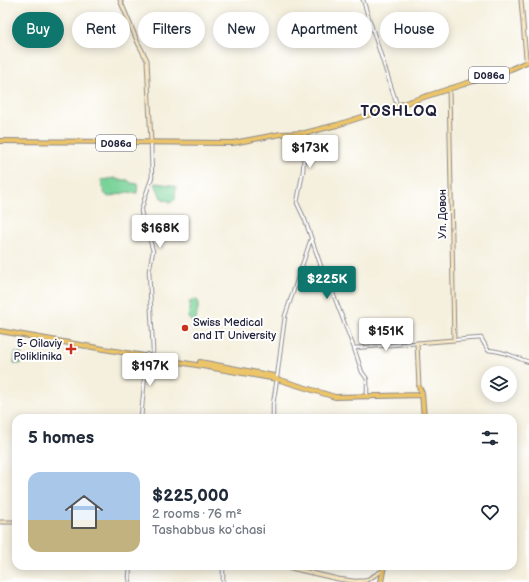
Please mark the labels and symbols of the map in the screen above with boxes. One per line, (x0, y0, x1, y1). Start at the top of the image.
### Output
road number: D086a (469, 67, 509, 83)
district label: TOSHLOQ (360, 102, 438, 121)
road number: D086a (96, 135, 136, 151)
pin: $173K (282, 135, 338, 169)
street label: Ул. Довон (436, 189, 449, 239)
pin: $168K (132, 215, 188, 249)
pin: $225K (299, 266, 355, 300)
place label: Swiss Medical and IT University (193, 316, 276, 342)
pin: $151K (358, 318, 414, 352)
marker: Swiss Medical and IT University (180, 323, 190, 333)
place label: 5- Oilaviy Poliklinika (14, 337, 62, 363)
marker: 5- Oilaviy Poliklinika (65, 343, 77, 355)
pin: $197K (122, 353, 178, 387)

